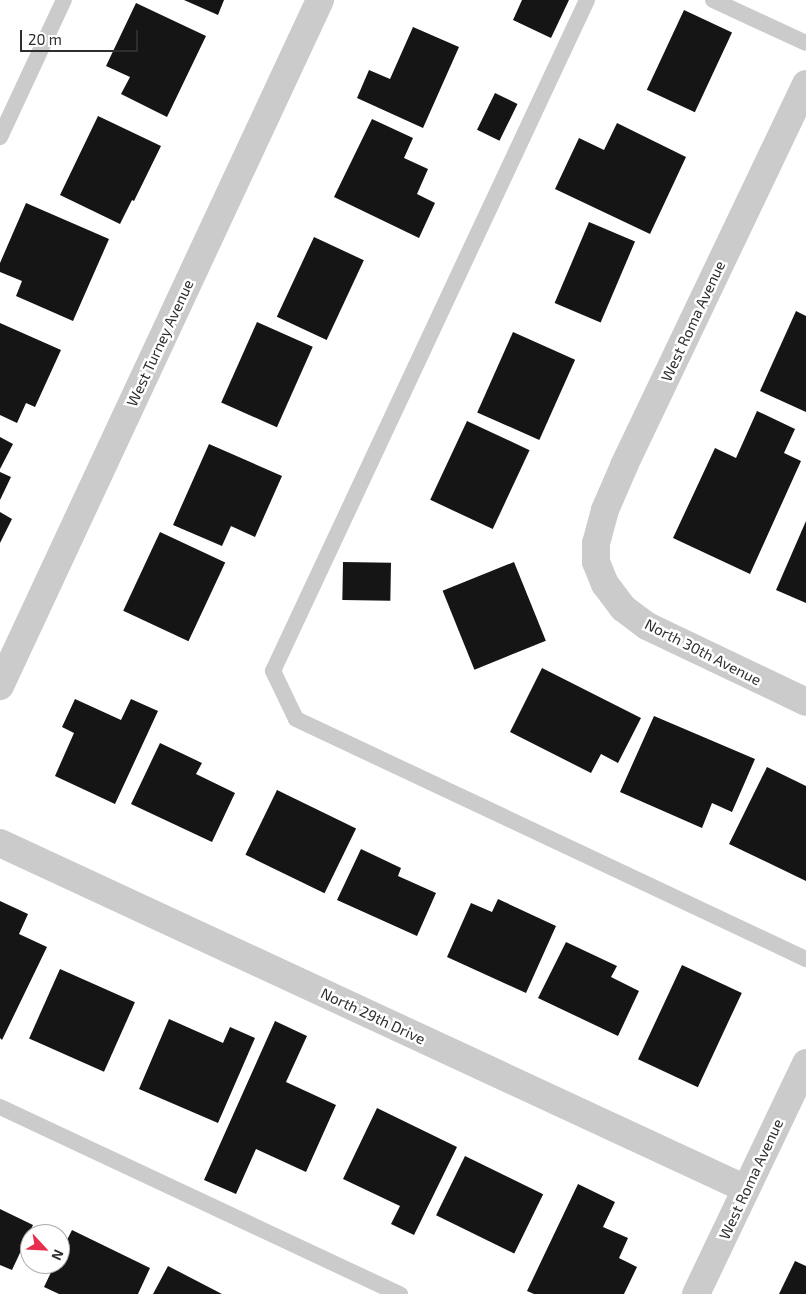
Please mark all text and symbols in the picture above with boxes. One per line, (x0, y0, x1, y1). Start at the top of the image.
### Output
scale bar (22, 20, 140, 52)
text: 20 m (28, 30, 62, 48)
street label: West Roma Avenue (657, 258, 729, 384)
street label: West Turney Avenue (122, 276, 198, 410)
street label: North 30th Avenue (642, 615, 764, 689)
street label: North 29th Drive (318, 984, 428, 1048)
street label: West Roma Avenue (715, 1116, 787, 1242)
north arrow (20, 1224, 70, 1274)
text: N (48, 1247, 68, 1263)

